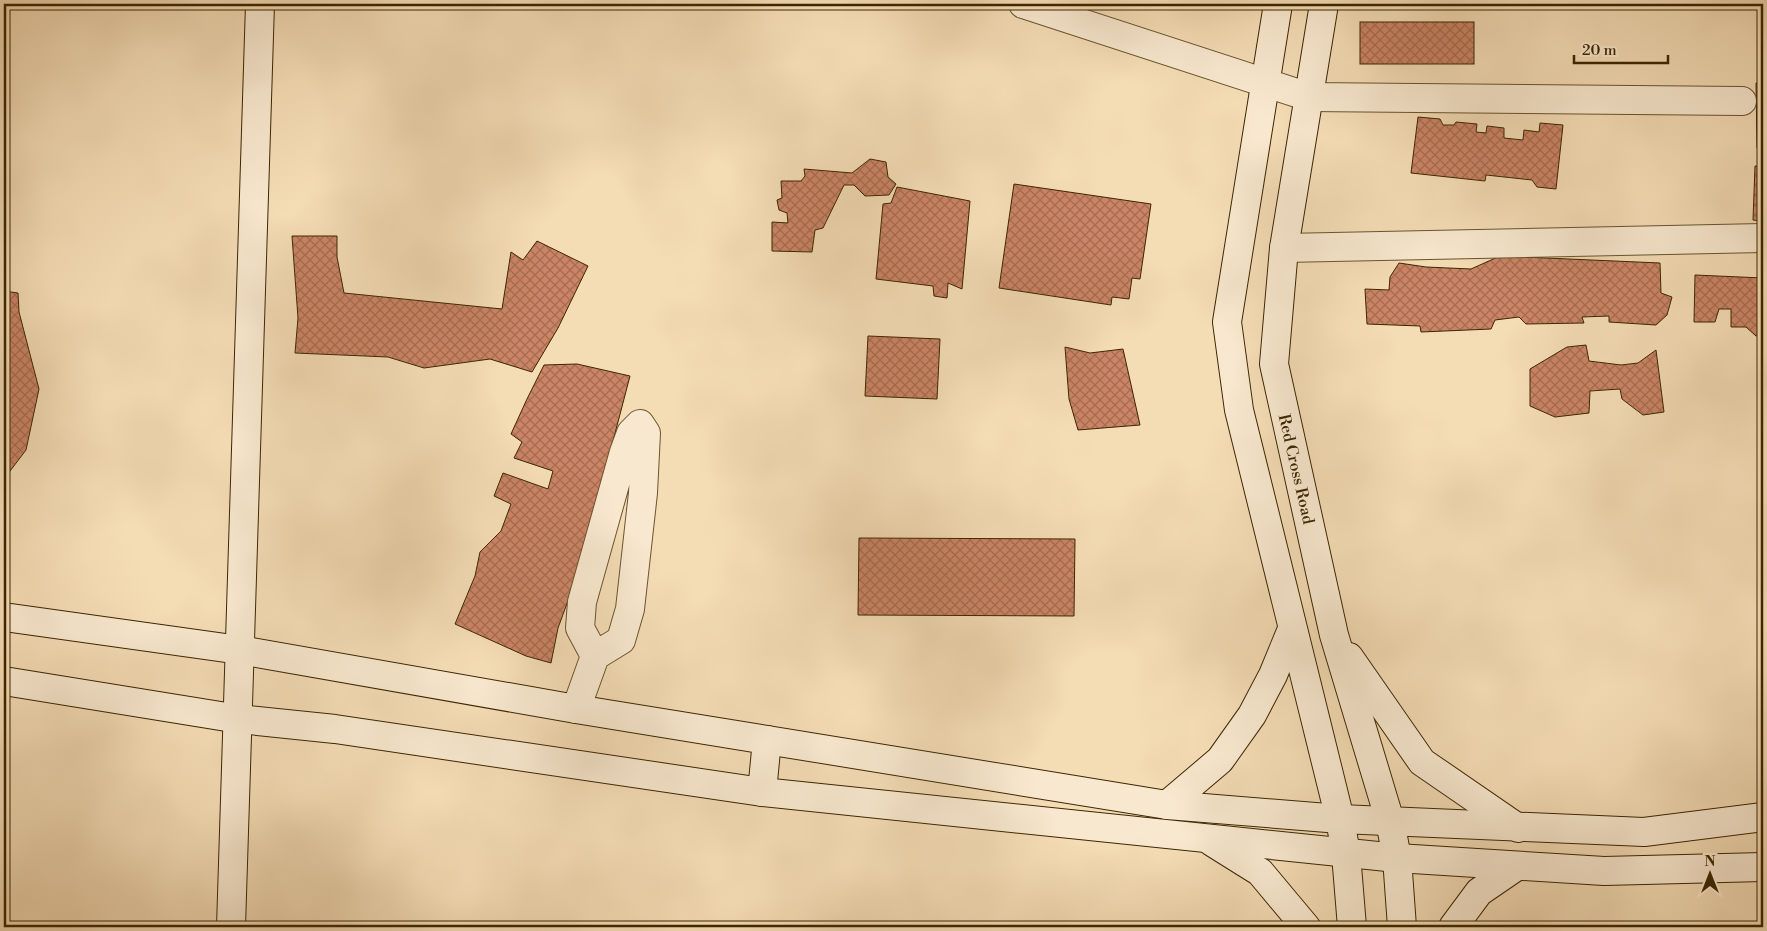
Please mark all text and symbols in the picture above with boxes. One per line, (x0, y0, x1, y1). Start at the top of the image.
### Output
scale bar (1574, 32, 1668, 64)
text: 20 m (1582, 41, 1617, 60)
street label: Red Cross Road (1274, 412, 1318, 526)
north arrow (1684, 848, 1734, 898)
text: N (1704, 853, 1716, 871)

